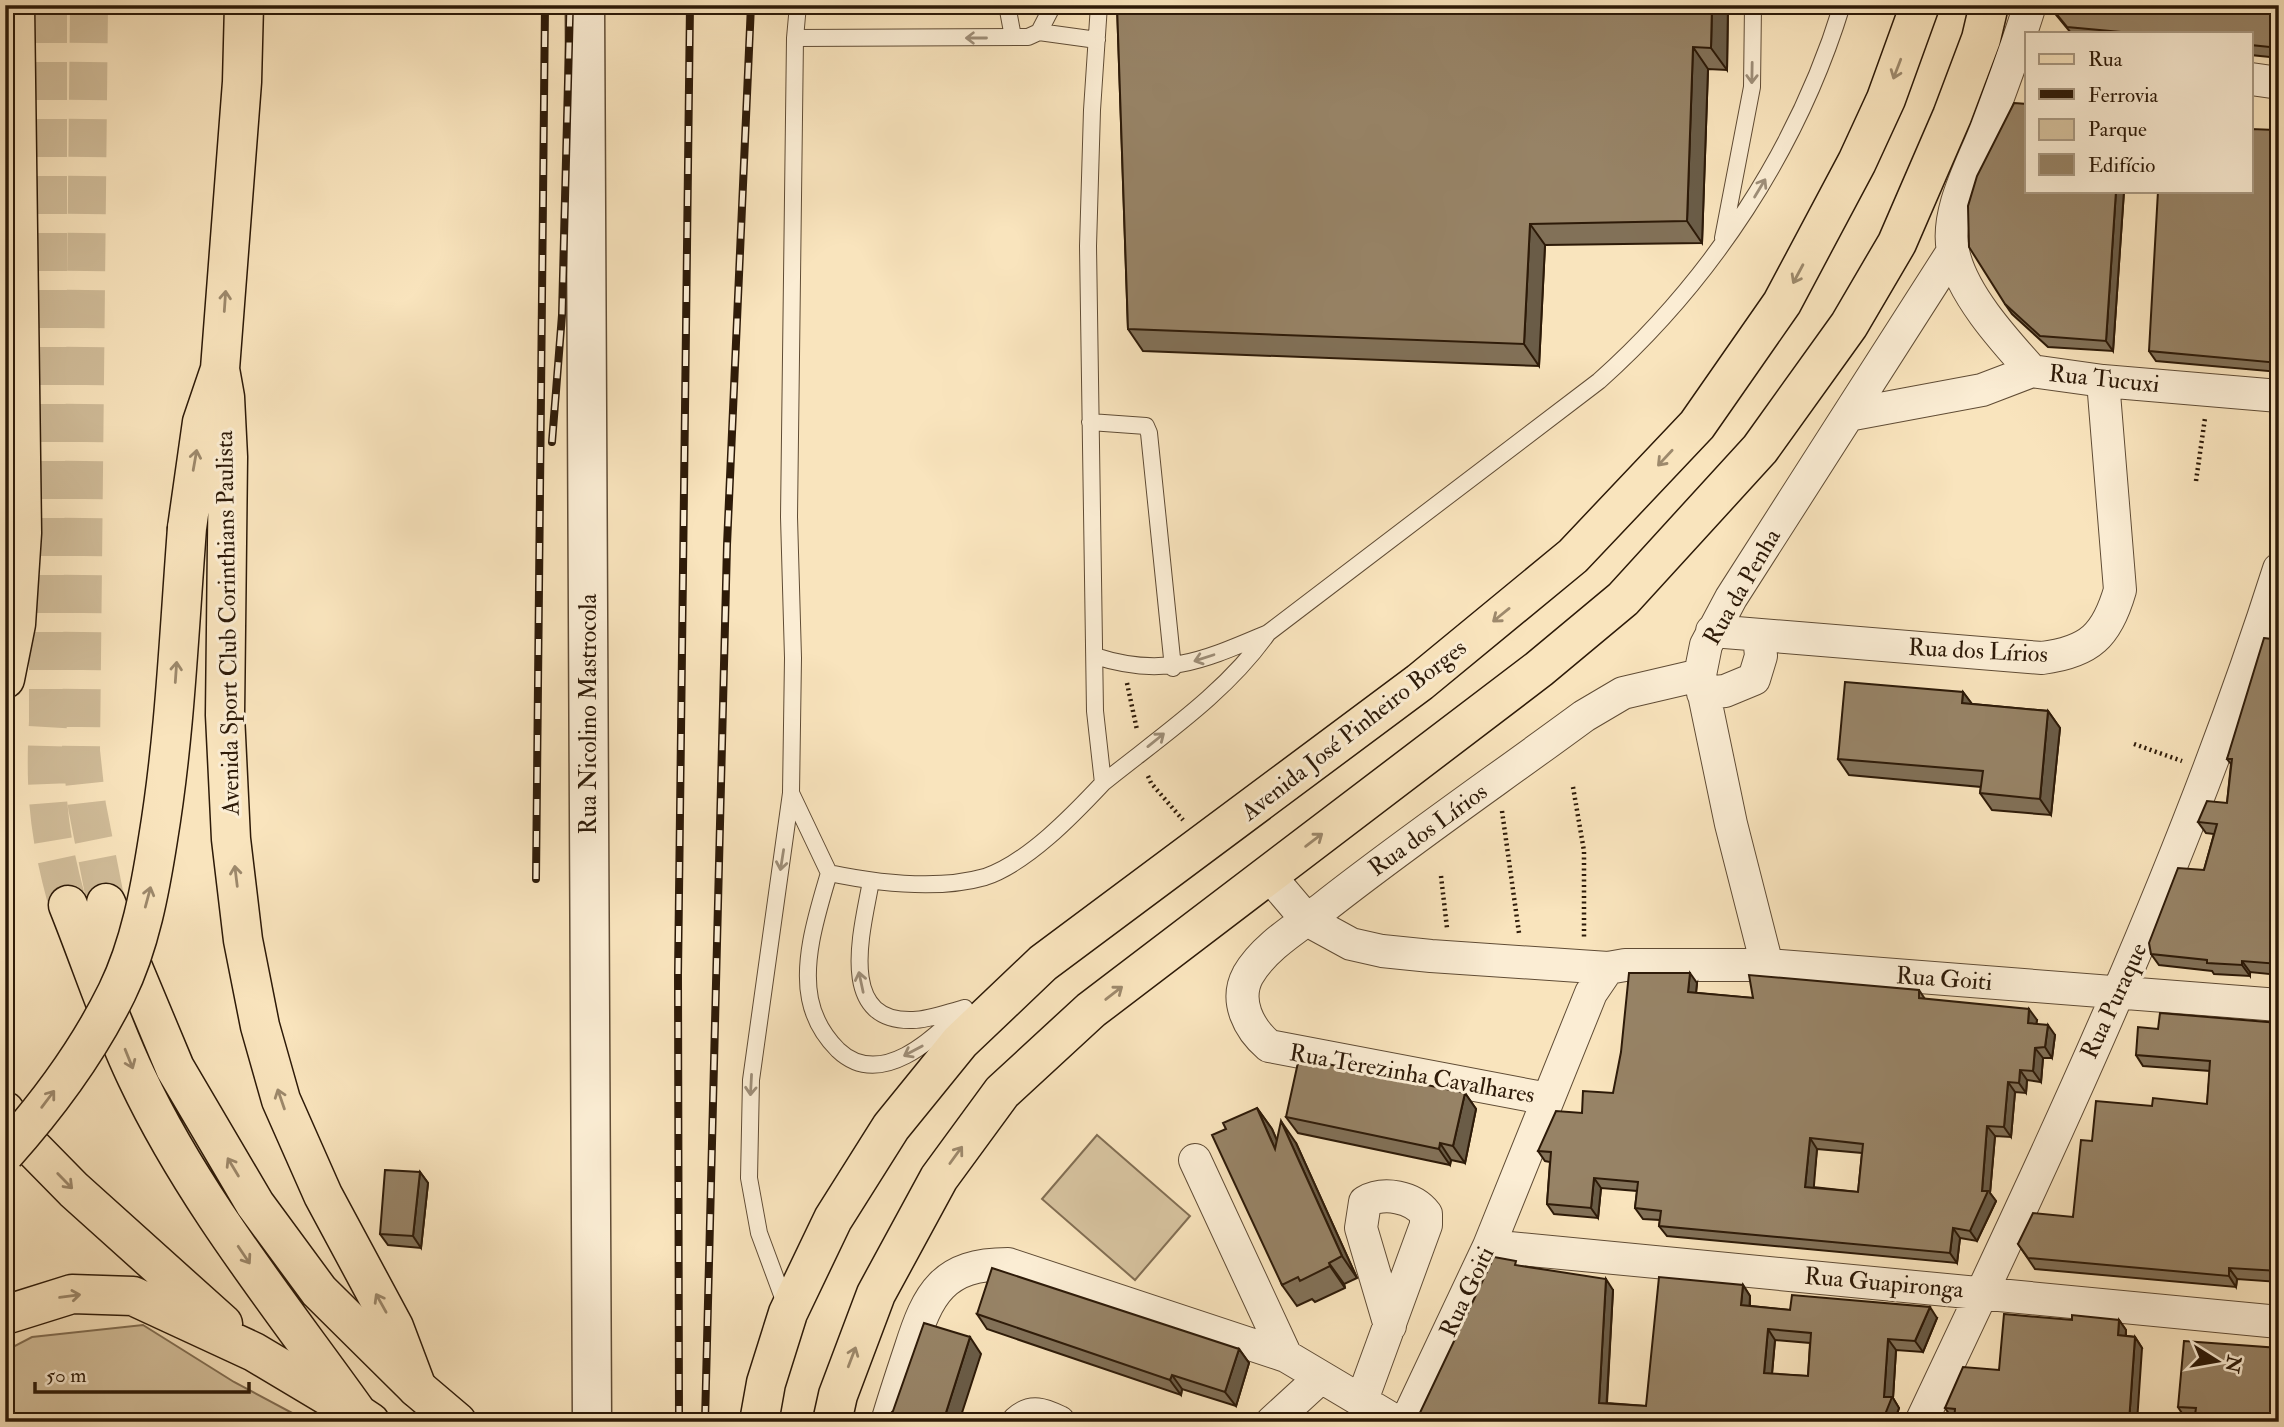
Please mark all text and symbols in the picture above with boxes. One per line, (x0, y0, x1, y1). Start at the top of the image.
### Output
one-way arrow (965, 31, 988, 45)
legend (2025, 32, 2252, 192)
text: Rua (2088, 46, 2123, 73)
one-way arrow (1890, 58, 1903, 80)
one-way arrow (1745, 62, 1759, 85)
text: Ferrovia (2088, 82, 2159, 109)
text: Parque (2088, 116, 2147, 143)
text: Edifício (2088, 152, 2155, 179)
one-way arrow (1753, 178, 1767, 198)
one-way arrow (1791, 263, 1804, 284)
one-way arrow (219, 290, 232, 313)
street label: Rua Tucuxi (2047, 358, 2161, 400)
street label: Avenida Sport Club Corinthians Paulista (209, 429, 247, 817)
one-way arrow (189, 449, 202, 472)
one-way arrow (1657, 449, 1674, 466)
street label: Rua da Penha (1696, 522, 1788, 651)
street label: Rua Nicolino Mastrocola (573, 592, 604, 834)
one-way arrow (1493, 607, 1511, 623)
street label: Avenida José Pinheiro Borges (1234, 632, 1473, 828)
street label: Rua dos Lírios (1907, 632, 2049, 670)
one-way arrow (1194, 653, 1216, 666)
one-way arrow (170, 661, 183, 684)
one-way arrow (1146, 732, 1164, 748)
street label: Rua dos Lírios (1362, 776, 1494, 884)
one-way arrow (1304, 832, 1323, 847)
one-way arrow (775, 848, 788, 871)
one-way arrow (229, 865, 242, 888)
one-way arrow (142, 886, 155, 909)
street label: Rua Puraque (2074, 938, 2154, 1064)
street label: Rua Goiti (1895, 960, 1993, 998)
one-way arrow (854, 971, 868, 994)
one-way arrow (1104, 985, 1122, 1000)
street label: Rua Terezinha Cavalhares (1287, 1037, 1537, 1111)
one-way arrow (903, 1045, 923, 1059)
one-way arrow (124, 1048, 137, 1070)
one-way arrow (744, 1074, 757, 1096)
one-way arrow (274, 1088, 286, 1110)
one-way arrow (40, 1090, 55, 1109)
one-way arrow (949, 1146, 963, 1165)
one-way arrow (226, 1158, 240, 1178)
one-way arrow (56, 1172, 73, 1189)
street label: Rua Goiti (1433, 1242, 1501, 1342)
one-way arrow (237, 1245, 251, 1265)
street label: Rua Guapironga (1803, 1261, 1966, 1305)
one-way arrow (58, 1289, 81, 1302)
one-way arrow (374, 1293, 387, 1314)
north arrow (2182, 1326, 2252, 1396)
one-way arrow (847, 1346, 860, 1368)
scale bar (35, 1350, 248, 1394)
text: N (2219, 1352, 2246, 1376)
text: 50 m (46, 1362, 87, 1389)

